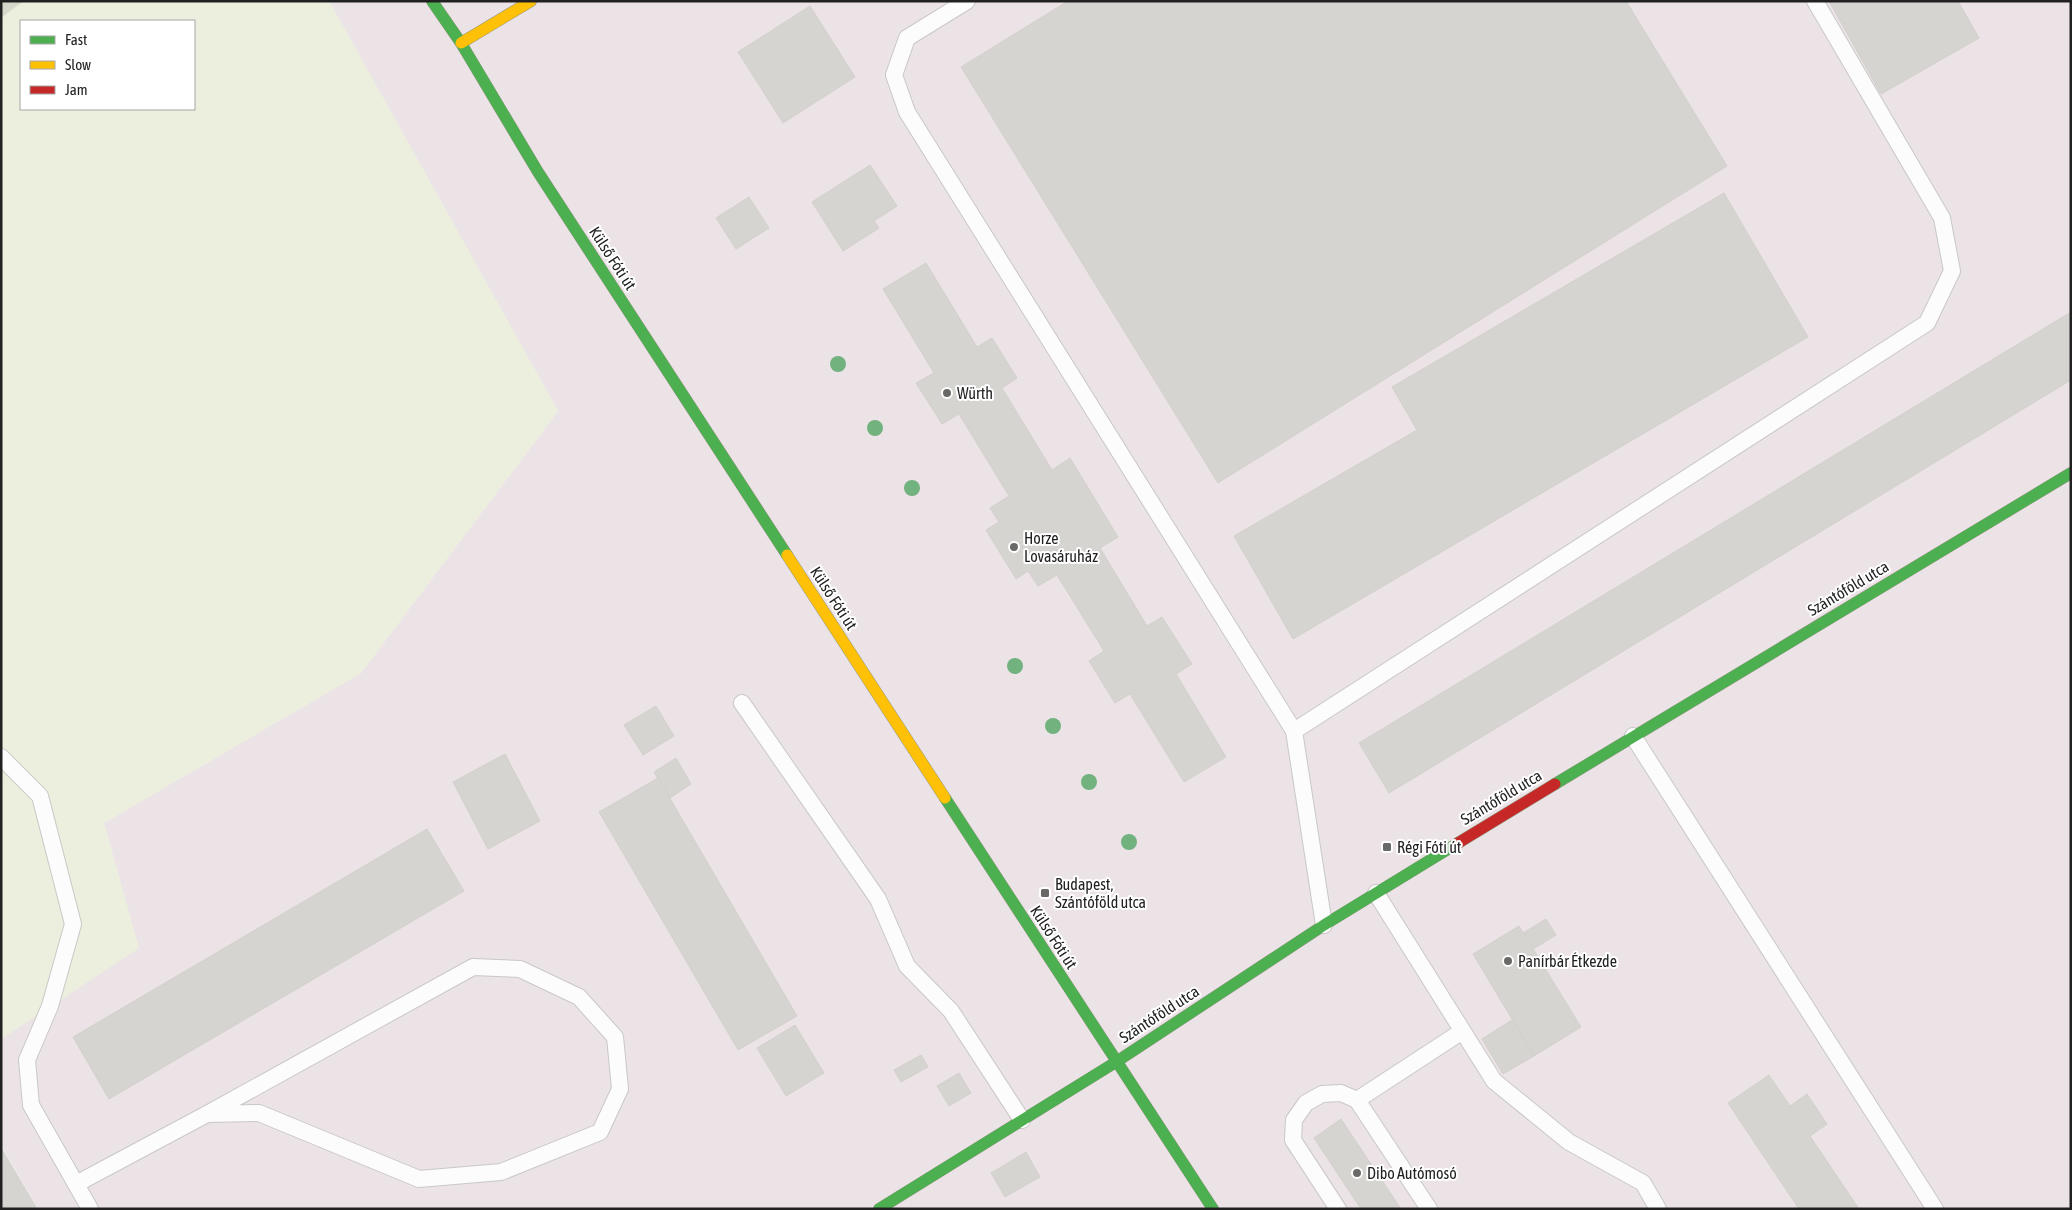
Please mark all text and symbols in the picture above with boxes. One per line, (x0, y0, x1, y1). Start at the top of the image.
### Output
legend (20, 20, 195, 110)
text: Fast (65, 31, 87, 48)
text: Slow (65, 56, 91, 73)
text: Jam (65, 81, 88, 98)
street label: Külső Fóti út (586, 223, 640, 293)
place label: Würth (957, 384, 993, 402)
marker: Würth (941, 387, 953, 399)
place label: Horze Lovasáruház (1024, 529, 1098, 565)
marker: Horze Lovasáruház (1008, 541, 1020, 553)
street label: Szántóföld utca (1804, 557, 1892, 619)
street label: Külső Fóti út (807, 563, 861, 633)
street label: Szántóföld utca (1457, 766, 1545, 828)
place label: Régi Fóti út (1397, 838, 1462, 857)
marker: Régi Fóti út (1381, 841, 1393, 853)
place label: Budapest, Szántóföld utca (1055, 875, 1146, 911)
marker: Budapest, Szántóföld utca (1039, 887, 1051, 899)
street label: Külső Fóti út (1027, 902, 1081, 972)
place label: Panírbár Étkezde (1518, 952, 1617, 970)
marker: Panírbár Étkezde (1502, 955, 1514, 967)
street label: Szántóföld utca (1116, 982, 1202, 1046)
place label: Dibo Autómosó (1367, 1164, 1457, 1182)
marker: Dibo Autómosó (1351, 1167, 1363, 1179)

